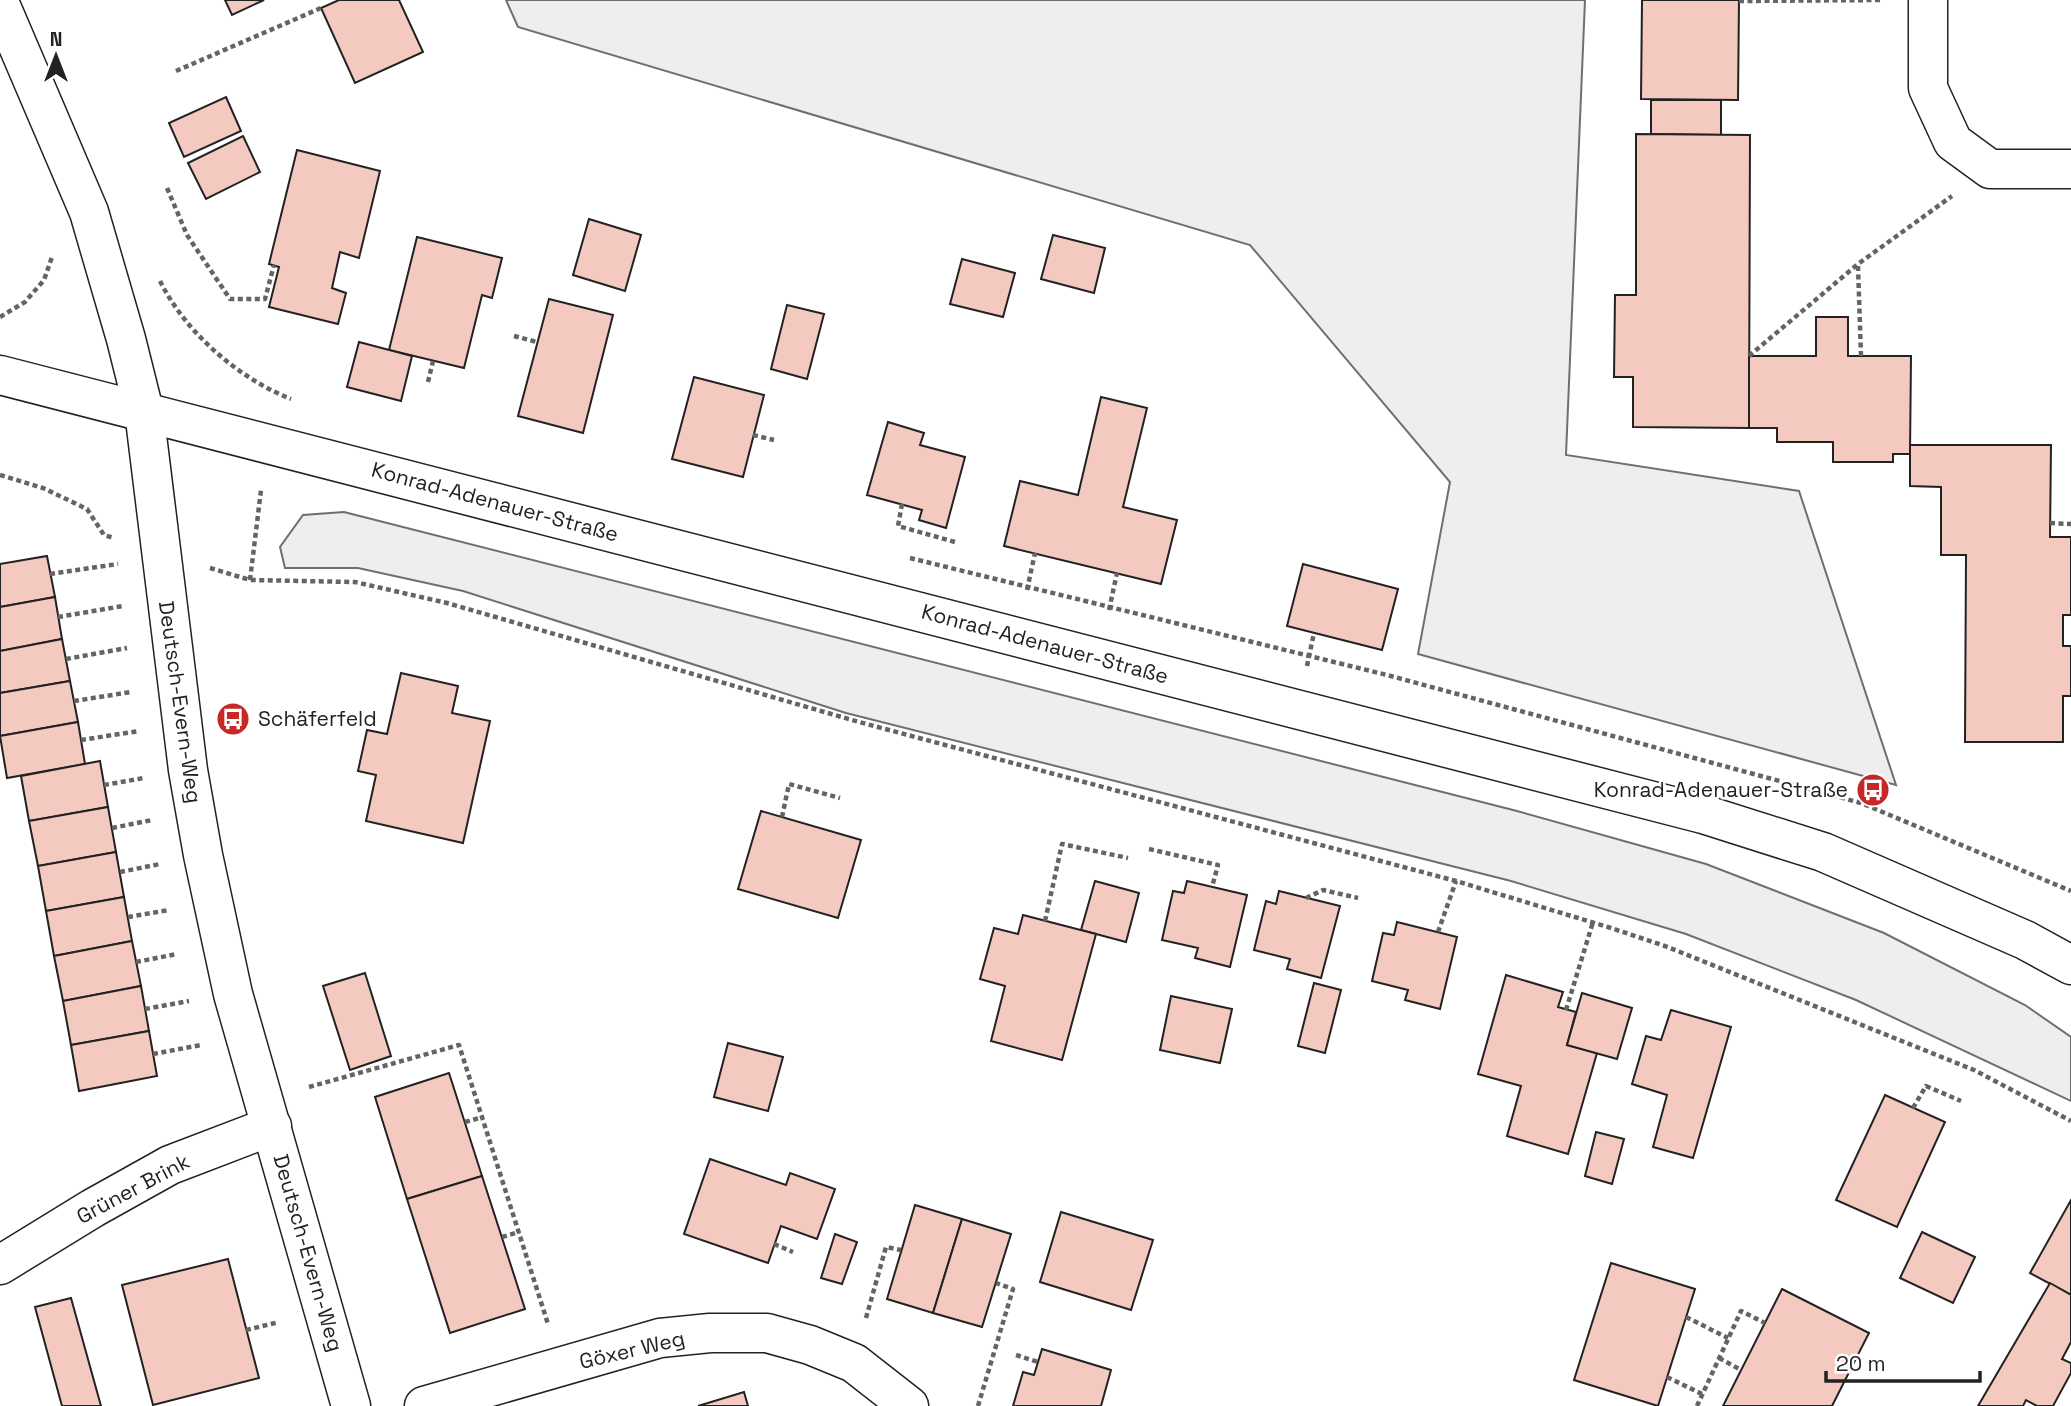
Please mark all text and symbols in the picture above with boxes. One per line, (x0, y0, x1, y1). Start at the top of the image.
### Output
north arrow (21, 21, 91, 91)
text: N (50, 27, 62, 52)
street label: Konrad-Adenauer-Straße (369, 456, 621, 547)
street label: Konrad-Adenauer-Straße (919, 598, 1171, 689)
street label: Deutsch-Evern-Weg (153, 599, 208, 805)
bus stop icon: Schäferfeld (214, 700, 252, 738)
place label: Schäferfeld (258, 705, 377, 732)
bus stop icon: Konrad-Adenauer-Straße (1854, 771, 1892, 809)
place label: Konrad-Adenauer-Straße (1594, 776, 1848, 803)
street label: Grüner Brink (72, 1147, 194, 1230)
street label: Deutsch-Evern-Weg (267, 1151, 350, 1355)
street label: Göxer Weg (576, 1324, 687, 1375)
scale bar (1826, 1340, 1980, 1384)
text: 20 m (1836, 1350, 1886, 1377)

